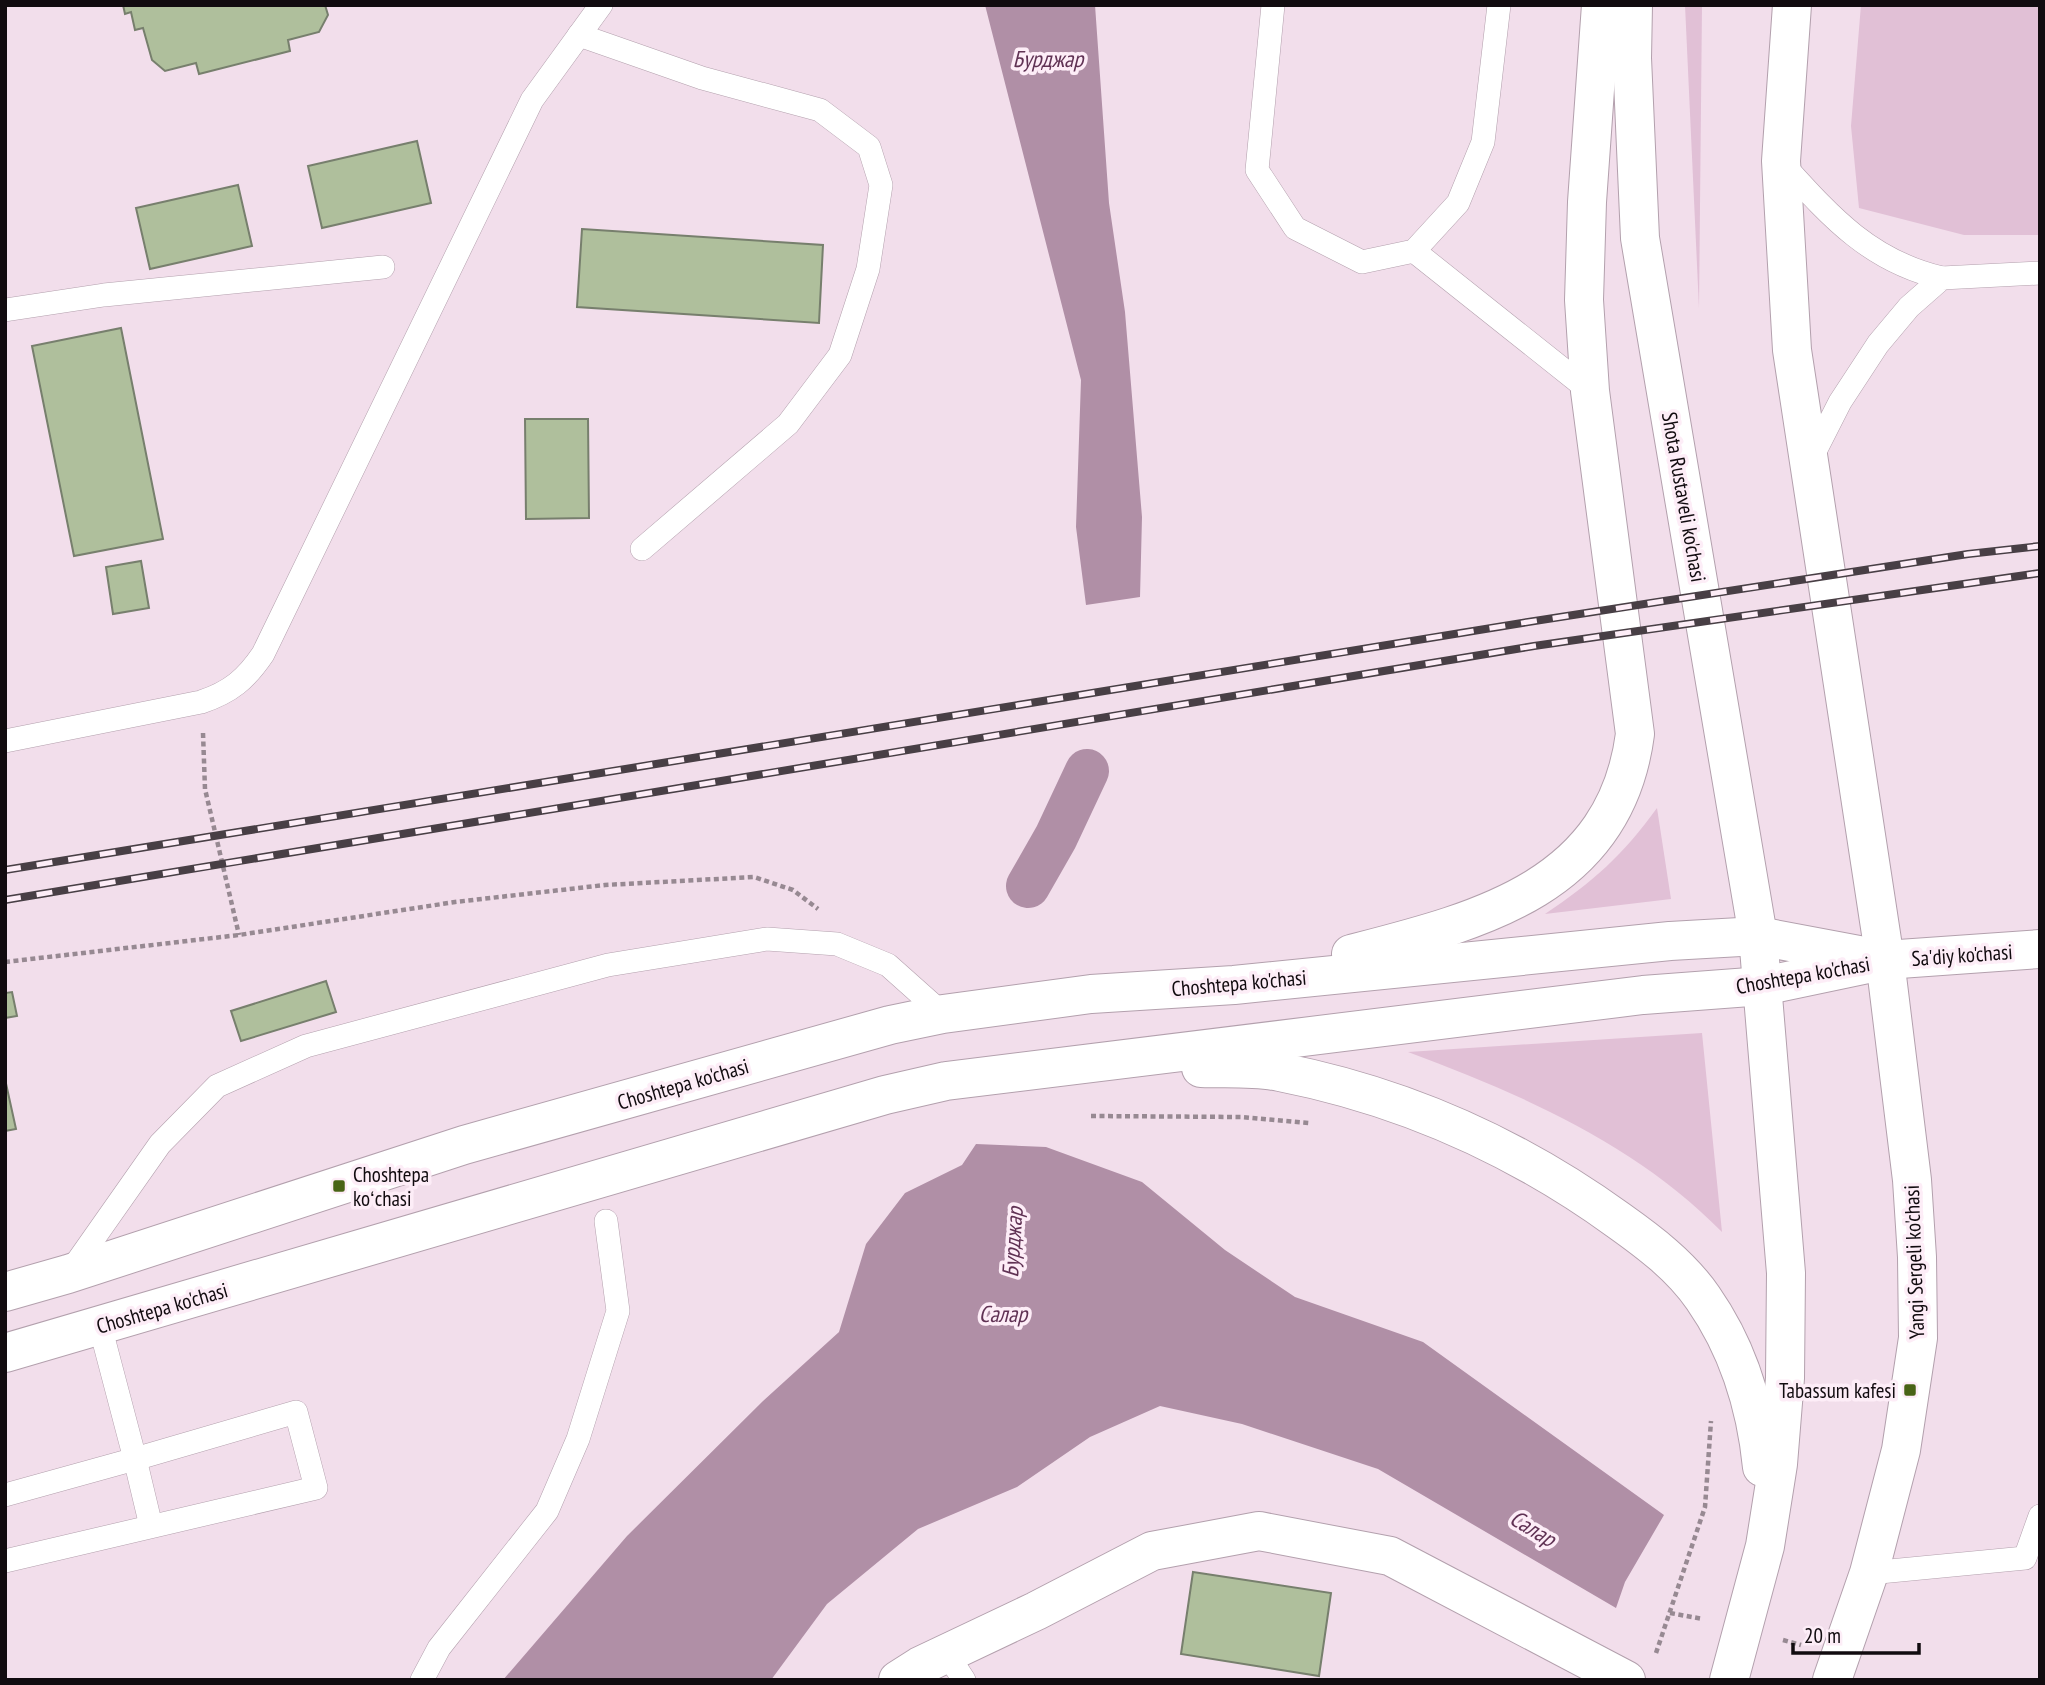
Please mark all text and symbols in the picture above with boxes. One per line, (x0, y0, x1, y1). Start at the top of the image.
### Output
water label: Бурджар (1013, 44, 1085, 73)
street label: Shota Rustaveli ko'chasi (1656, 410, 1712, 584)
street label: Sa'diy ko'chasi (1911, 938, 2013, 972)
street label: Choshtepa ko'chasi (1734, 950, 1872, 1000)
street label: Choshtepa ko'chasi (1170, 964, 1308, 1002)
street label: Choshtepa ko'chasi (614, 1052, 752, 1116)
place label: Choshtepa koʻchasi (353, 1161, 429, 1212)
marker: Choshtepa koʻchasi (331, 1178, 347, 1194)
street label: Yangi Sergeli ko'chasi (1898, 1185, 1930, 1339)
water label: Бурджар (995, 1204, 1029, 1278)
street label: Choshtepa ko'chasi (93, 1276, 231, 1340)
water label: Салар (979, 1299, 1029, 1328)
place label: Tabassum kafesi (1779, 1377, 1896, 1404)
marker: Tabassum kafesi (1902, 1382, 1918, 1398)
water label: Салар (1505, 1503, 1563, 1554)
scale bar (1793, 1612, 1919, 1656)
text: 20 m (1804, 1622, 1841, 1649)

